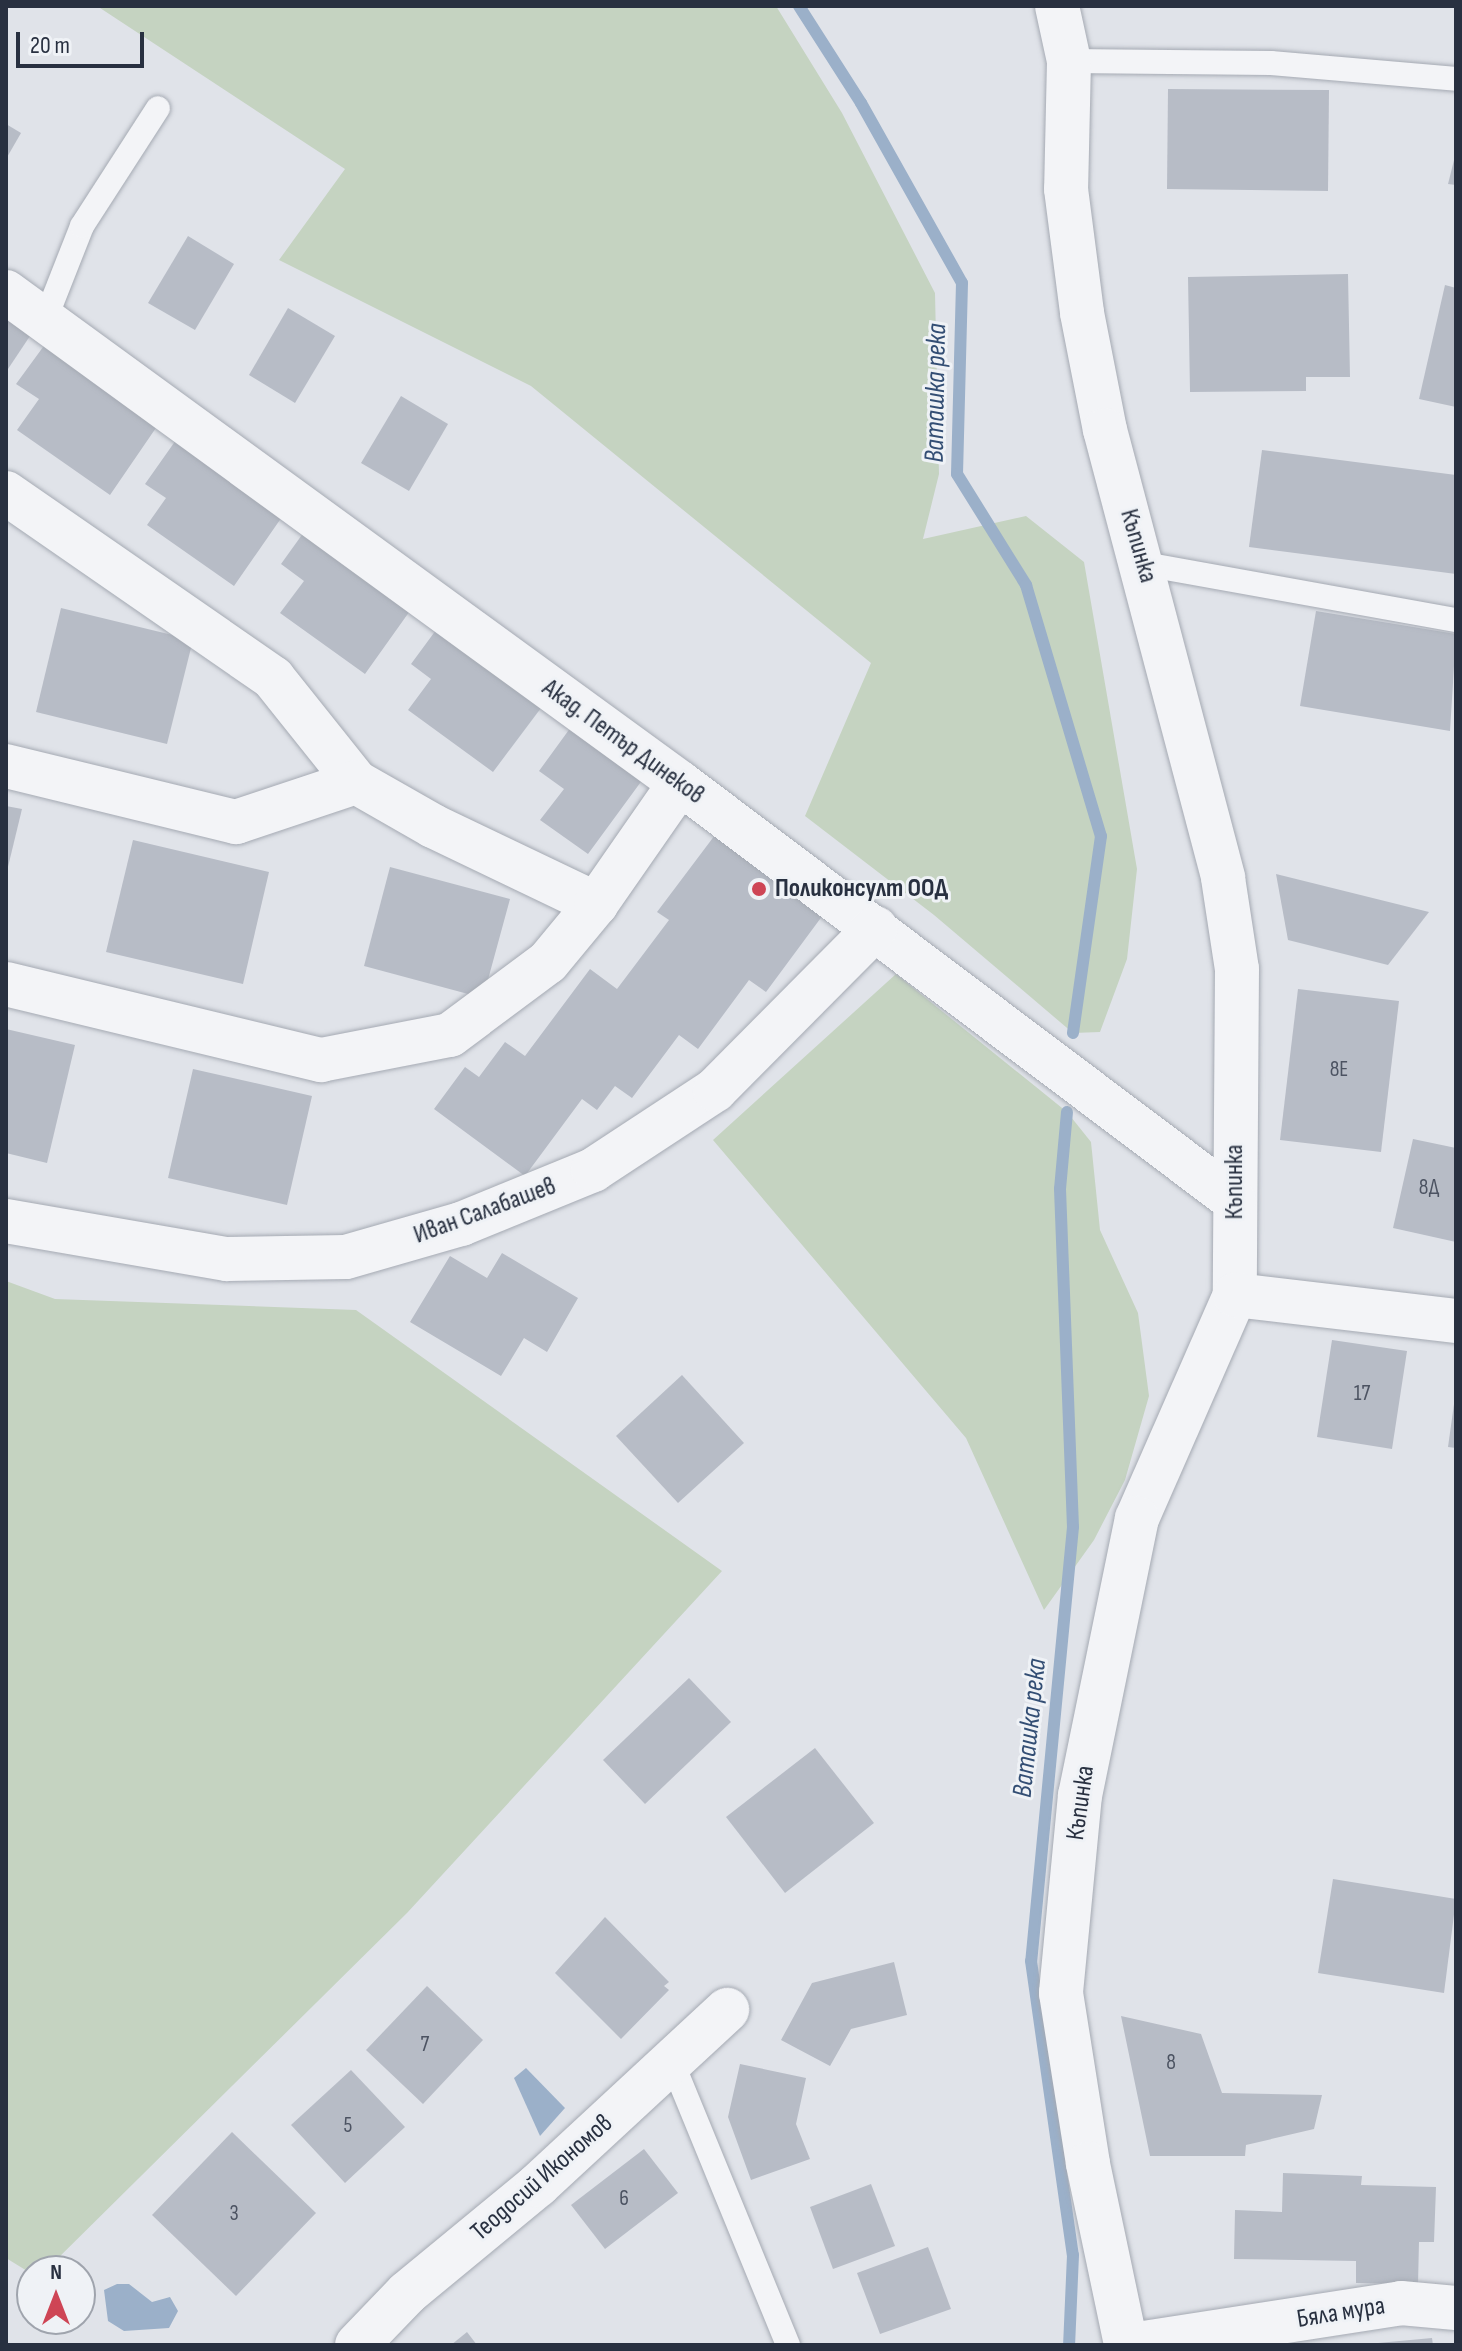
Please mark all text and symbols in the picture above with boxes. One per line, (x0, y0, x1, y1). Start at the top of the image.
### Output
scale bar (20, 16, 148, 66)
text: 20 m (30, 31, 70, 60)
water label: Ваташка река (918, 323, 954, 463)
street label: Къпинка (1113, 506, 1163, 586)
street label: Акад. Петър Динеков (536, 673, 710, 811)
place label: Поликонсулт ООД (775, 873, 948, 905)
marker: Поликонсулт ООД (750, 880, 768, 898)
house number: 8Е (1330, 1057, 1348, 1083)
street label: Къпинка (1219, 1145, 1251, 1219)
street label: Иван Салабашев (410, 1171, 560, 1251)
house number: 8Д (1419, 1175, 1439, 1201)
house number: 17 (1354, 1381, 1370, 1407)
water label: Ваташка река (1006, 1657, 1054, 1799)
street label: Къпинка (1060, 1764, 1102, 1842)
house number: 7 (421, 2032, 429, 2058)
house number: 8 (1166, 2050, 1176, 2076)
street label: Теодосий Икономов (465, 2108, 619, 2248)
house number: 5 (344, 2113, 352, 2139)
house number: 6 (619, 2186, 629, 2212)
house number: 3 (229, 2201, 239, 2227)
north arrow (16, 2255, 96, 2335)
text: N (50, 2259, 62, 2286)
street label: Бяла мура (1295, 2291, 1387, 2335)

